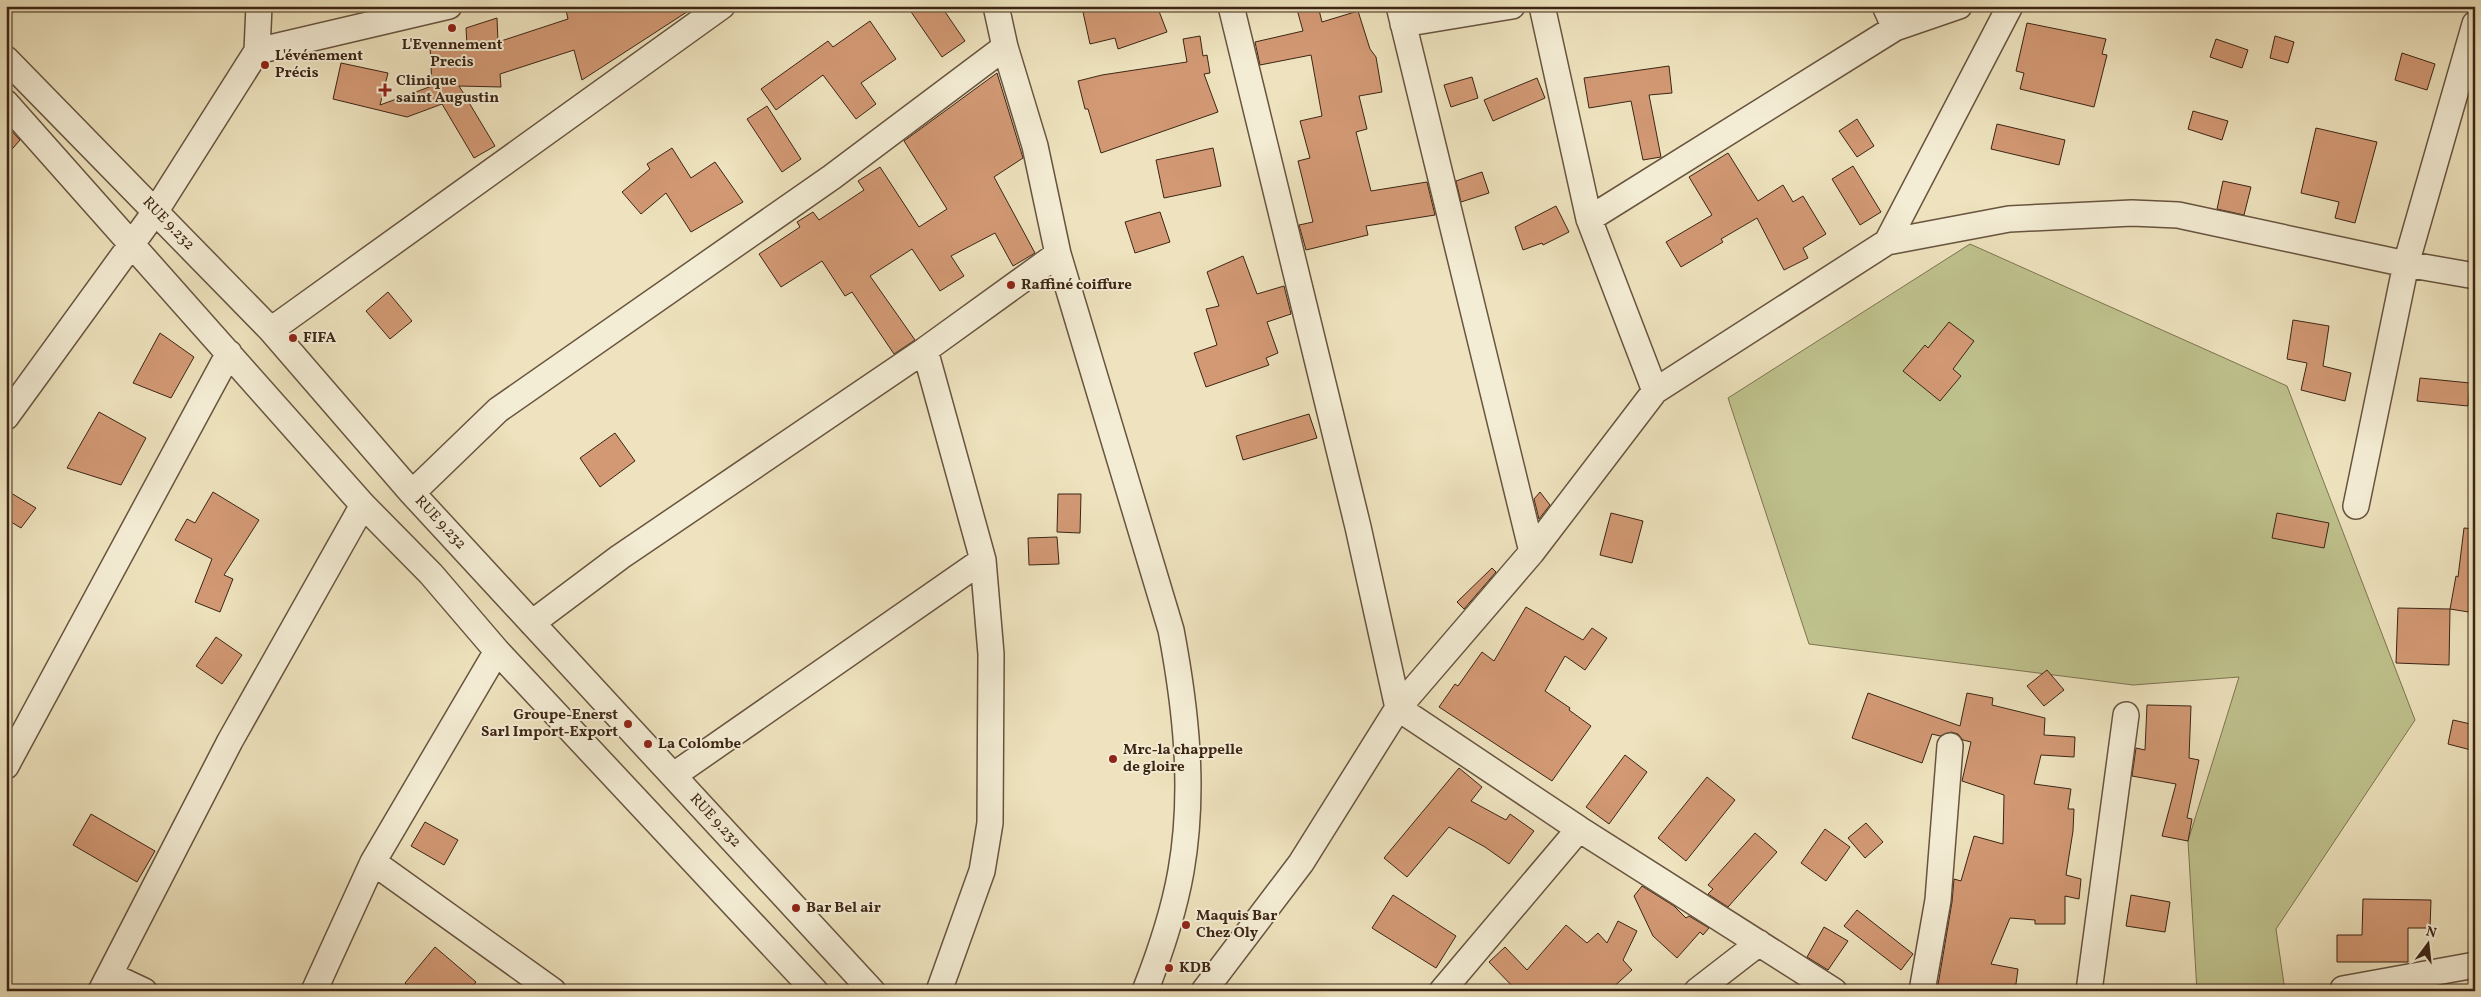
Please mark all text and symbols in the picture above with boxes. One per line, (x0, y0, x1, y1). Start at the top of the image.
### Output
marker: L'Evennement Precis (446, 22, 458, 34)
place label: L'Evennement Precis (402, 35, 503, 73)
place label: L'événement Précis (275, 46, 363, 84)
marker: L'événement Précis (259, 59, 271, 71)
place label: Clinique saint Augustin (396, 71, 499, 109)
marker: Clinique saint Augustin (378, 83, 392, 97)
street label: RUE 9.232 (137, 193, 199, 255)
place label: Raffiné coiffure (1021, 275, 1132, 296)
marker: Raffiné coiffure (1005, 279, 1017, 291)
place label: FIFA (303, 328, 337, 349)
marker: FIFA (287, 332, 299, 344)
street label: RUE 9.232 (409, 491, 471, 555)
place label: Groupe-Enerst Sarl Import-Export (481, 705, 618, 743)
marker: Groupe-Enerst Sarl Import-Export (622, 718, 634, 730)
place label: La Colombe (658, 734, 741, 755)
marker: La Colombe (642, 738, 654, 750)
place label: Mrc-la chappelle de gloire (1123, 740, 1243, 778)
marker: Mrc-la chappelle de gloire (1107, 753, 1119, 765)
street label: RUE 9.232 (684, 789, 746, 853)
place label: Bar Bel air (806, 898, 881, 919)
marker: Bar Bel air (790, 902, 802, 914)
place label: Maquis Bar Chez Oly (1196, 906, 1277, 944)
marker: Maquis Bar Chez Oly (1180, 919, 1192, 931)
north arrow (2404, 920, 2454, 970)
text: N (2424, 922, 2438, 943)
place label: KDB (1179, 958, 1211, 979)
marker: KDB (1163, 962, 1175, 974)

